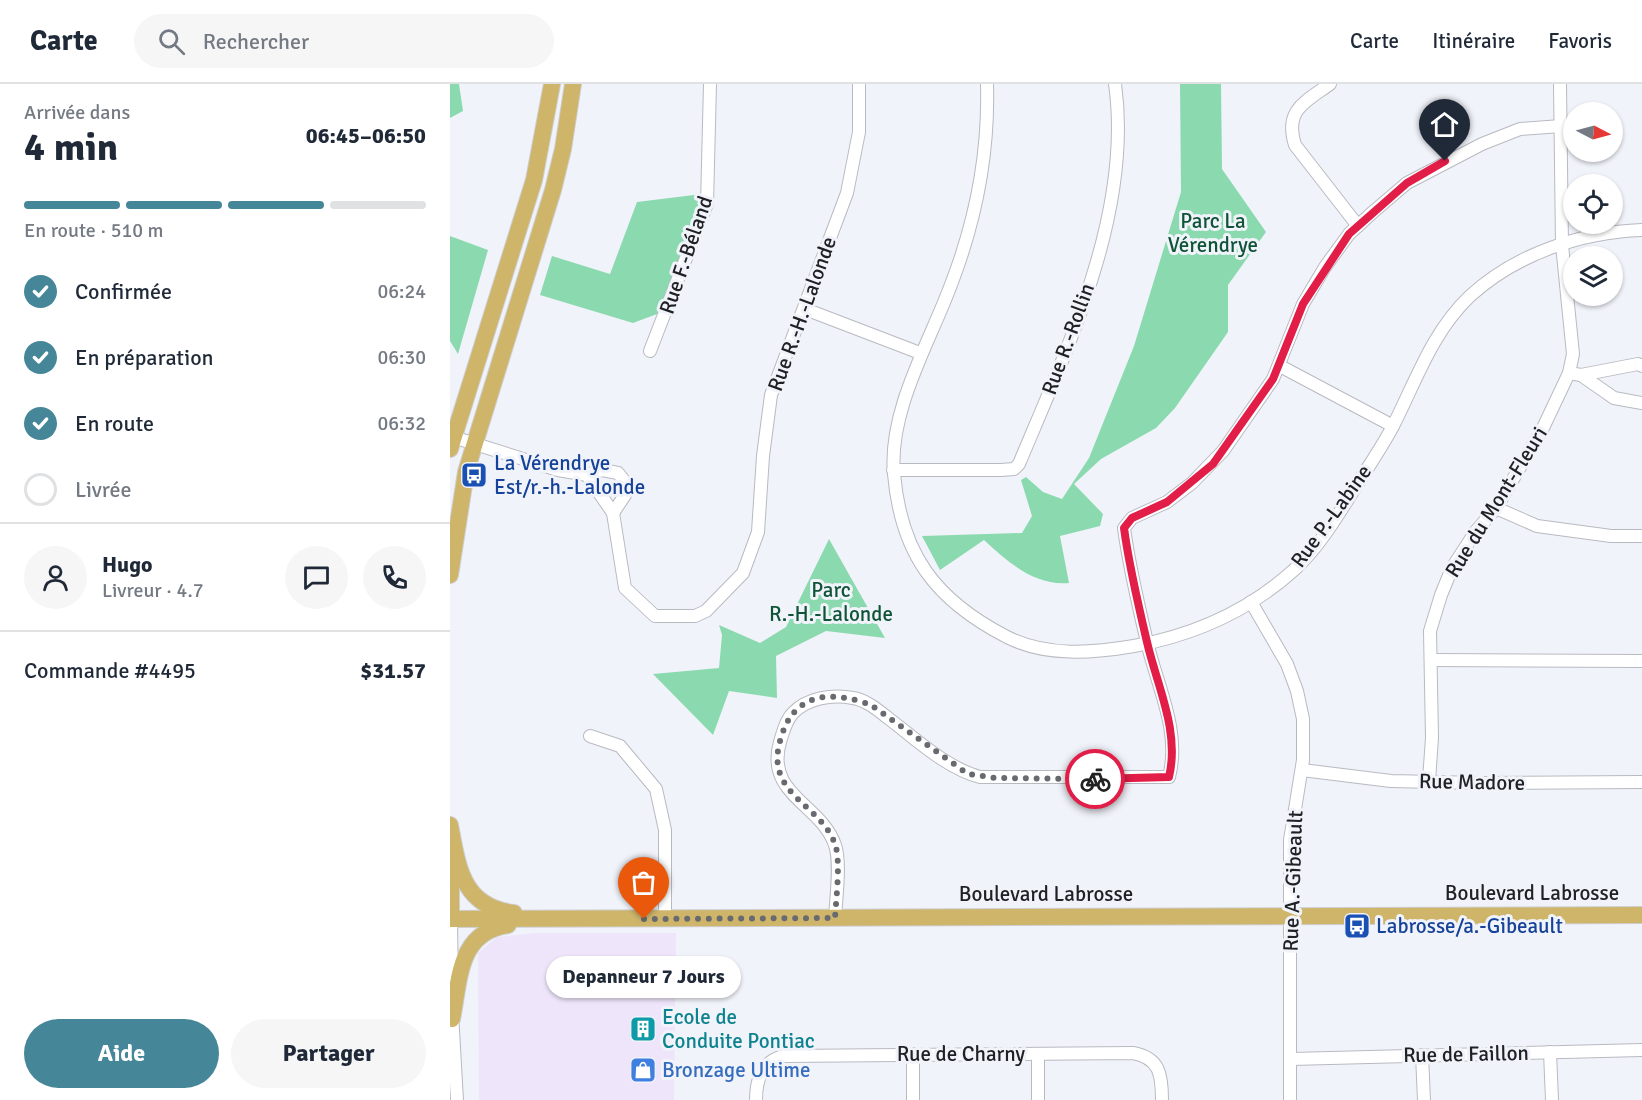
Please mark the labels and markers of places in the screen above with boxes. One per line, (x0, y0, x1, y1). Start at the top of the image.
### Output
pin (1419, 99, 1470, 161)
place label: La Vérendrye Est/r.-h.-Lalonde (494, 450, 645, 500)
bus stop icon: La Vérendrye Est/r.-h.-Lalonde (459, 460, 489, 490)
pin (618, 857, 669, 919)
bus stop icon: Labrosse/a.-Gibeault (1342, 911, 1372, 941)
place label: Labrosse/a.-Gibeault (1376, 913, 1563, 939)
callout: Depanneur 7 Jours (547, 955, 742, 997)
place label: Ecole de Conduite Pontiac (662, 1004, 815, 1054)
building icon: Ecole de Conduite Pontiac (628, 1014, 658, 1044)
shop icon: Bronzage Ultime (628, 1055, 658, 1085)
place label: Bronzage Ultime (662, 1057, 811, 1083)

